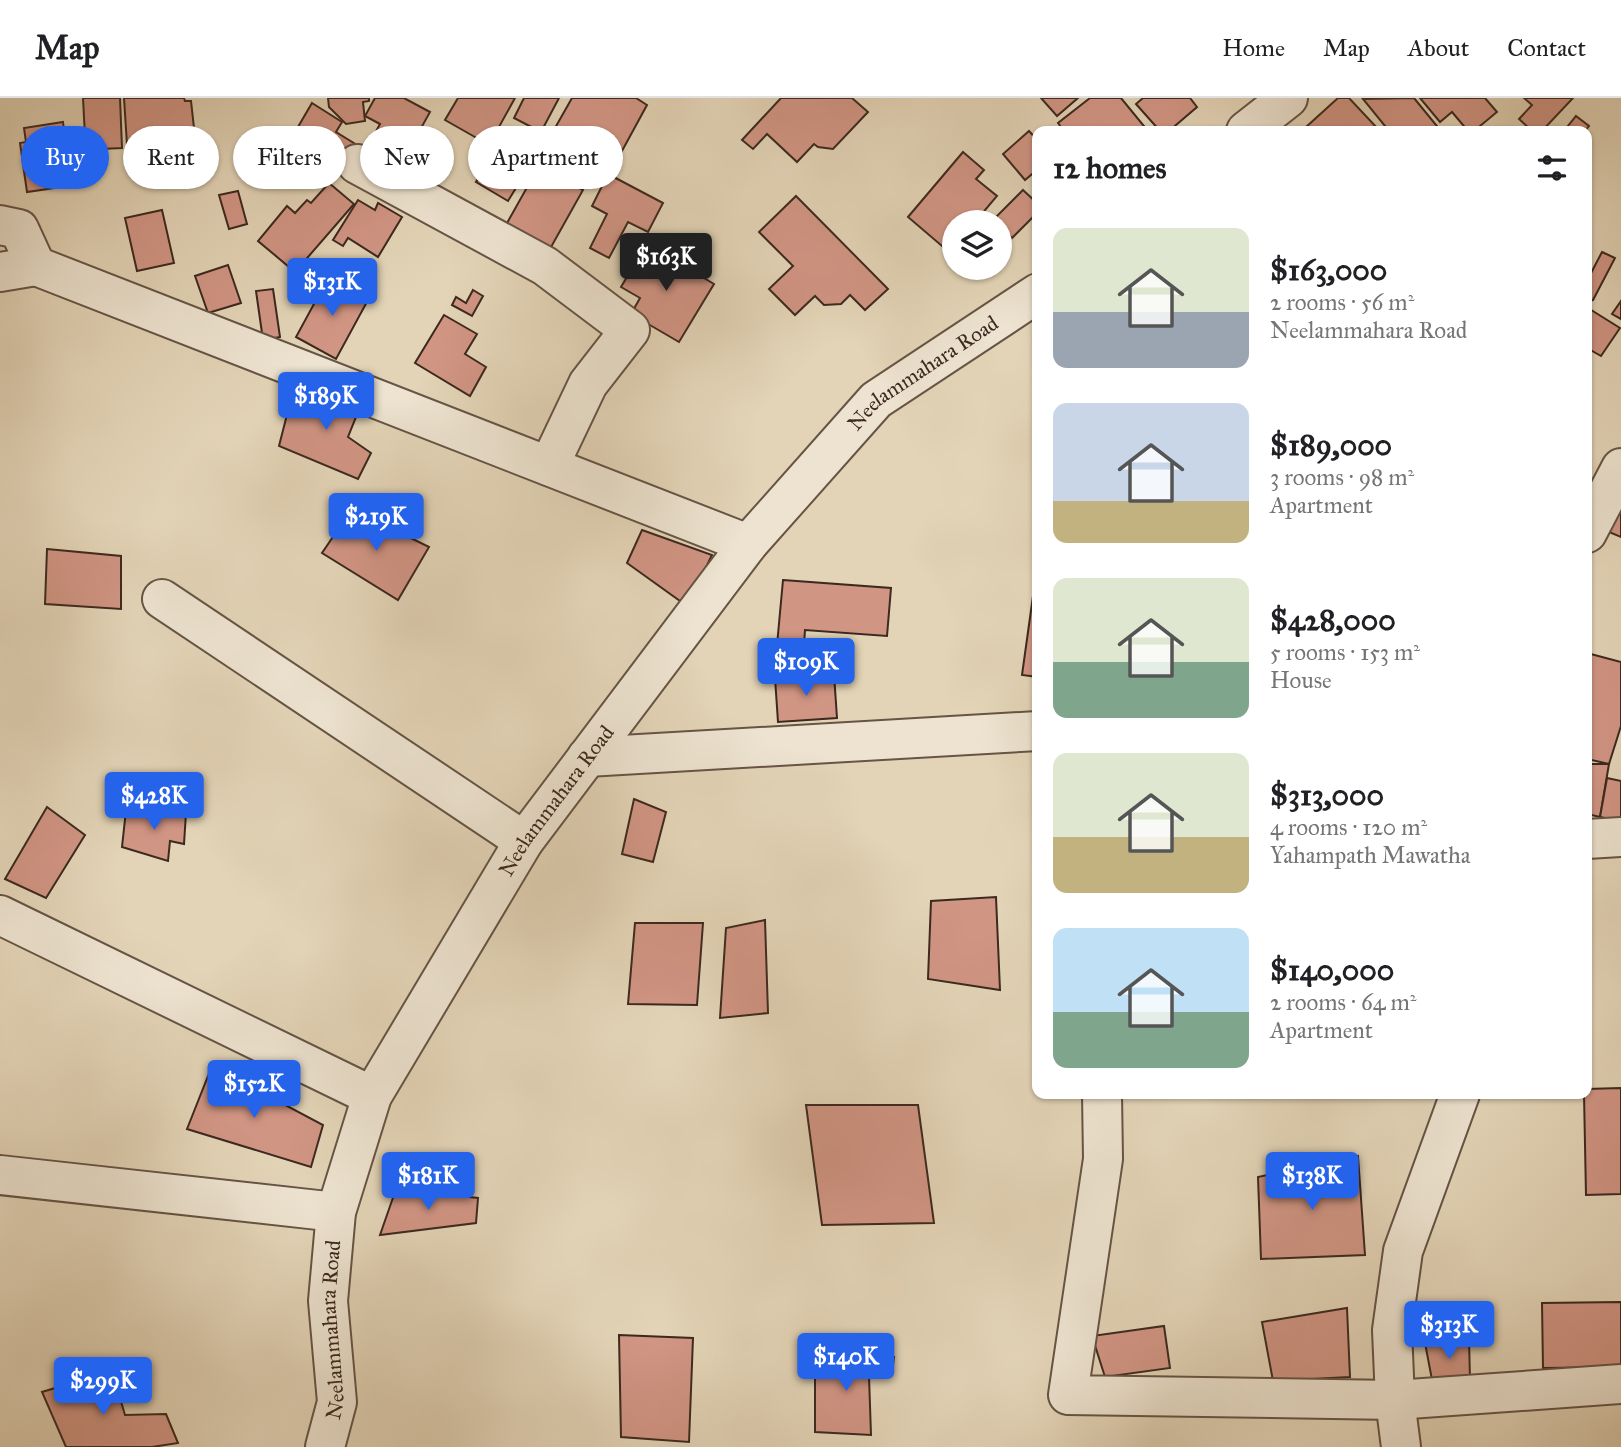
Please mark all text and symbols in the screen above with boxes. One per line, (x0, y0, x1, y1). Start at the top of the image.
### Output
text: Map (35, 28, 99, 68)
text: Home (1222, 33, 1285, 63)
text: Map (1323, 33, 1370, 63)
text: About (1408, 33, 1469, 63)
text: Contact (1507, 33, 1586, 63)
chip: Buy (21, 126, 109, 189)
chip: Rent (123, 126, 219, 189)
chip: Filters (233, 126, 346, 189)
chip: New (360, 126, 454, 189)
chip: Apartment (468, 126, 623, 189)
icon: filters (1533, 149, 1571, 187)
text: 12 homes (1053, 150, 1166, 186)
map controls (942, 210, 1012, 280)
button: layers (942, 210, 1012, 280)
pin: $163K (617, 234, 715, 293)
text: $163K (636, 242, 696, 270)
text: $163,000 (1270, 252, 1387, 288)
icon: home (1109, 256, 1193, 340)
pin: $131K (283, 258, 381, 318)
text: $131K (303, 267, 361, 295)
text: 2 rooms · 56 m² (1270, 288, 1414, 316)
street label: Neelammahara Road (842, 310, 1004, 436)
text: Neelammahara Road (1270, 316, 1467, 344)
pin: $189K (277, 372, 375, 432)
text: $189K (294, 381, 358, 409)
text: $189,000 (1270, 427, 1392, 463)
icon: home (1109, 431, 1193, 515)
text: 3 rooms · 98 m² (1270, 463, 1414, 491)
text: Apartment (1270, 491, 1373, 519)
pin: $219K (327, 494, 425, 553)
text: $219K (345, 502, 407, 530)
text: $428,000 (1270, 602, 1396, 638)
icon: home (1109, 606, 1193, 690)
pin: $109K (757, 638, 855, 698)
text: 5 rooms · 153 m² (1270, 638, 1420, 666)
text: $109K (774, 647, 838, 675)
text: House (1270, 666, 1332, 694)
street label: Neelammahara Road (493, 720, 620, 881)
pin: $428K (105, 772, 203, 832)
text: $313,000 (1270, 777, 1384, 813)
text: $428K (121, 781, 187, 809)
icon: home (1109, 781, 1193, 865)
text: 4 rooms · 120 m² (1270, 813, 1427, 841)
text: Yahampath Mawatha (1270, 841, 1470, 869)
text: $140,000 (1270, 952, 1394, 988)
icon: home (1109, 956, 1193, 1040)
text: 2 rooms · 64 m² (1270, 988, 1416, 1016)
text: Apartment (1270, 1016, 1373, 1044)
pin: $152K (205, 1060, 303, 1120)
text: $152K (223, 1069, 285, 1097)
pin: $181K (379, 1152, 477, 1212)
pin: $138K (1263, 1152, 1361, 1212)
text: $181K (398, 1161, 458, 1189)
text: $138K (1282, 1161, 1342, 1189)
street label: Neelammahara Road (315, 1238, 350, 1422)
pin: $313K (1400, 1302, 1498, 1361)
text: $313K (1420, 1310, 1478, 1338)
pin: $140K (797, 1334, 895, 1393)
text: $140K (813, 1342, 879, 1370)
pin: $299K (54, 1358, 152, 1417)
text: $299K (70, 1366, 136, 1394)

